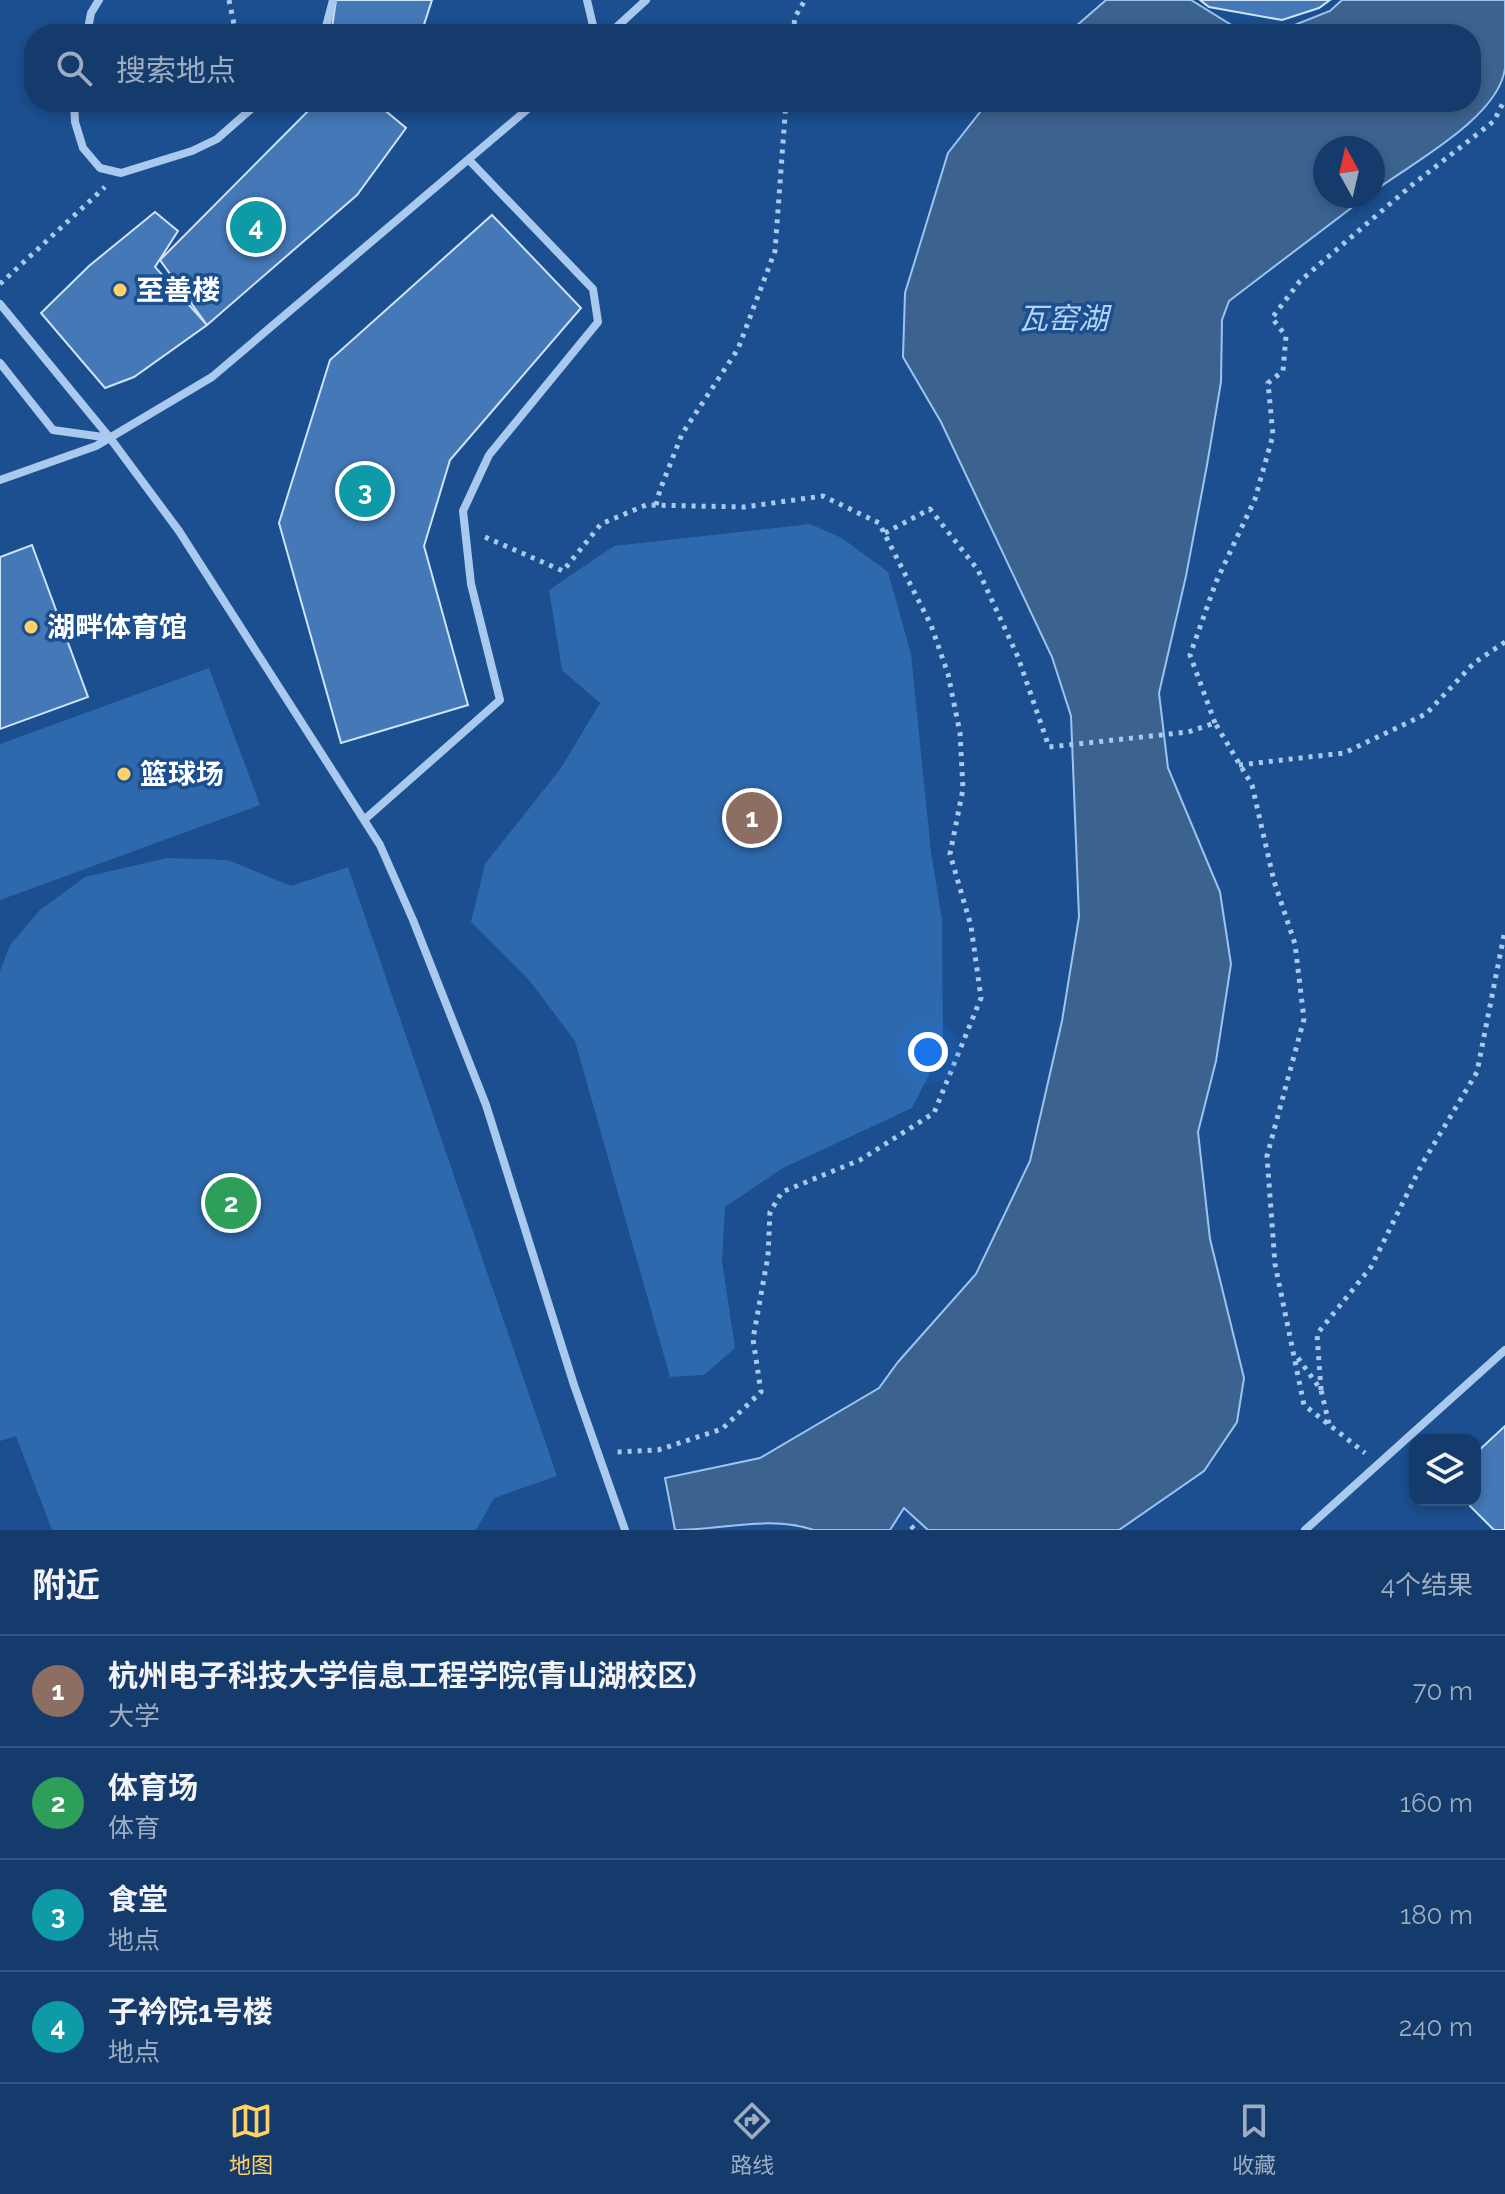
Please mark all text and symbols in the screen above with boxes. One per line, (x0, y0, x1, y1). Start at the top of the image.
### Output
search box (24, 24, 1481, 112)
icon: search (52, 46, 96, 90)
text: 搜索地点 (116, 53, 236, 88)
north arrow (1313, 136, 1385, 208)
pin: 4 (230, 197, 282, 257)
place label: 至善楼 (136, 274, 220, 307)
marker: 至善楼 (111, 281, 129, 299)
water label: 瓦窑湖 (1018, 301, 1112, 336)
pin: 3 (339, 461, 391, 521)
place label: 湖畔体育馆 (47, 611, 187, 644)
marker: 湖畔体育馆 (22, 618, 40, 636)
place label: 篮球场 (140, 758, 224, 791)
marker: 篮球场 (115, 765, 133, 783)
pin: 1 (726, 788, 778, 848)
your location (908, 1032, 948, 1072)
pin: 2 (205, 1173, 257, 1233)
map controls (1409, 1434, 1481, 1506)
button: layers (1409, 1434, 1481, 1506)
text: 附近 (32, 1565, 100, 1605)
text: 4个结果 (1381, 1570, 1473, 1600)
text: 杭州电子科技大学信息工程学院(青山湖校区) (108, 1658, 697, 1693)
text: 1 (52, 1676, 64, 1706)
text: 70 m (1413, 1676, 1473, 1706)
text: 大学 (108, 1701, 160, 1731)
text: 体育场 (108, 1770, 198, 1805)
text: 2 (51, 1788, 65, 1818)
text: 160 m (1400, 1788, 1473, 1818)
text: 体育 (108, 1813, 160, 1843)
text: 食堂 (108, 1882, 168, 1917)
text: 3 (51, 1900, 65, 1930)
text: 180 m (1400, 1900, 1473, 1930)
text: 地点 (108, 1925, 160, 1955)
text: 子衿院1号楼 (108, 1994, 273, 2029)
text: 4 (51, 2012, 65, 2042)
text: 240 m (1399, 2012, 1473, 2042)
text: 地点 (108, 2037, 160, 2067)
tab: 地图 (229, 2099, 273, 2179)
tab: 路线 (730, 2099, 774, 2179)
tab: 收藏 (1232, 2099, 1276, 2179)

